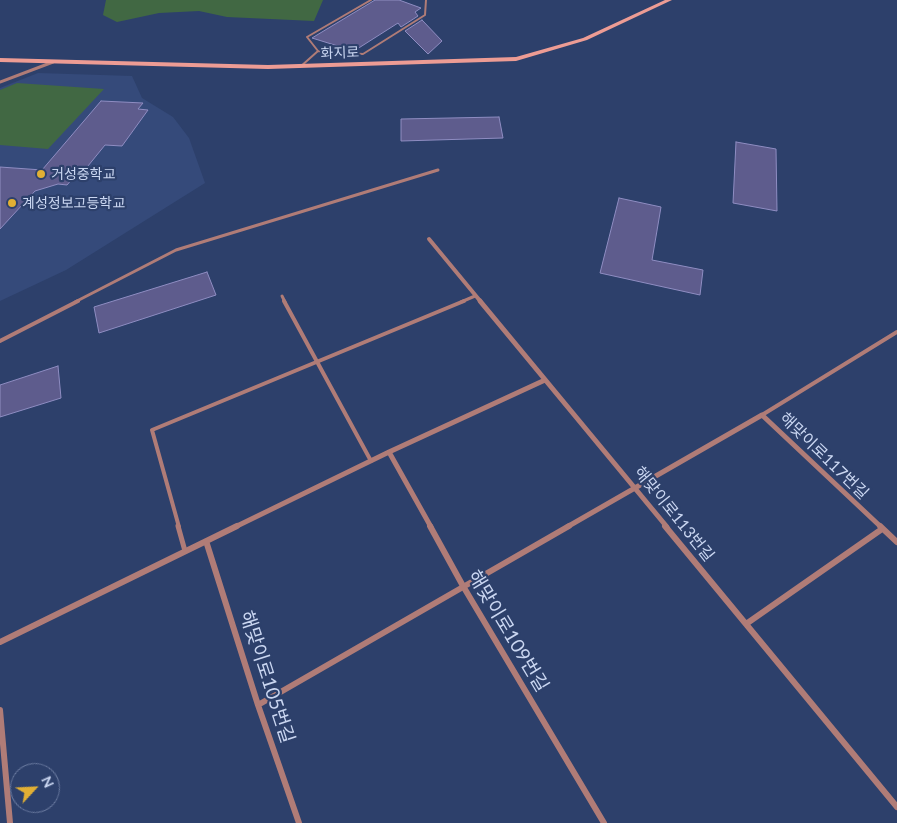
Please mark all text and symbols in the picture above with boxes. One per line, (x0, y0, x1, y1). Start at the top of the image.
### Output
street label: 화지로 (320, 44, 360, 62)
place label: 거성중학교 (51, 166, 115, 182)
marker: 거성중학교 (35, 168, 47, 180)
place label: 계성정보고등학교 (22, 195, 125, 211)
marker: 계성정보고등학교 (6, 197, 18, 209)
street label: 해맞이로117번길 (776, 409, 872, 503)
street label: 해맞이로113번길 (630, 463, 718, 565)
street label: 해맞이로109번길 (463, 566, 553, 696)
street label: 해맞이로105번길 (235, 608, 299, 746)
north arrow (10, 763, 60, 813)
text: N (38, 773, 58, 790)

